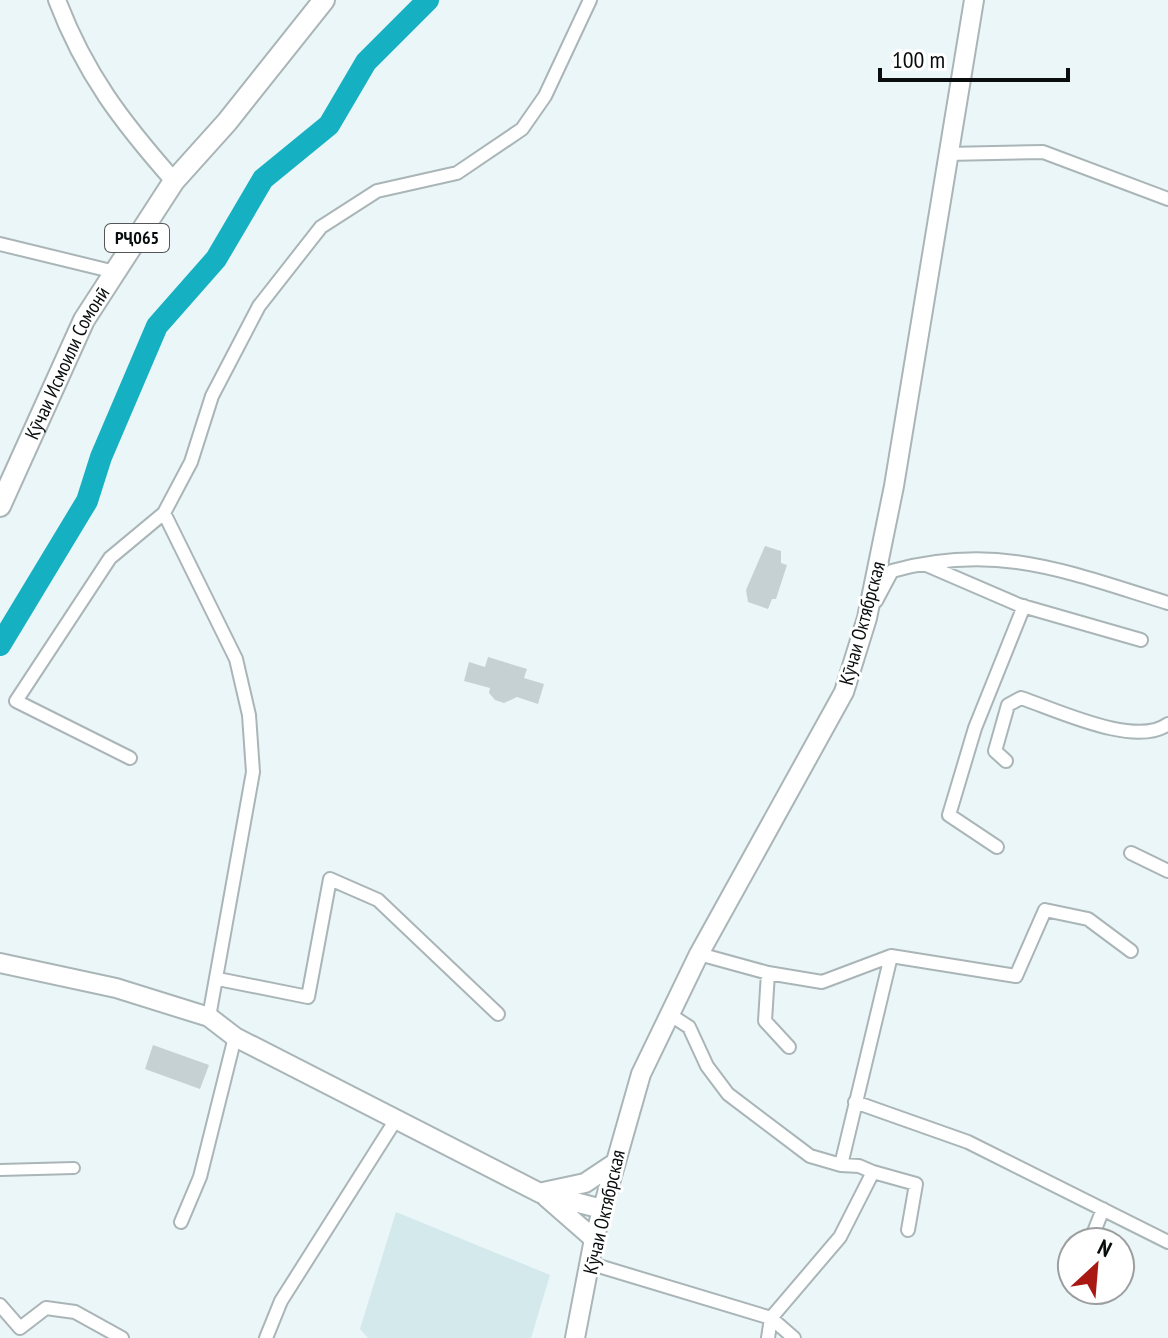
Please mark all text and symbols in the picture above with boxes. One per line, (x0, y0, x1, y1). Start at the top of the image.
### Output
scale bar (880, 32, 1068, 82)
text: 100 m (892, 44, 945, 75)
road number: РҶ065 (105, 224, 169, 252)
street label: Кӯчаи Исмоили Сомонӣ (19, 281, 115, 444)
street label: Кӯчаи Октябрская (833, 558, 891, 688)
street label: Кӯчаи Октябрская (577, 1147, 631, 1277)
north arrow (1056, 1226, 1136, 1306)
text: N (1093, 1233, 1116, 1263)

